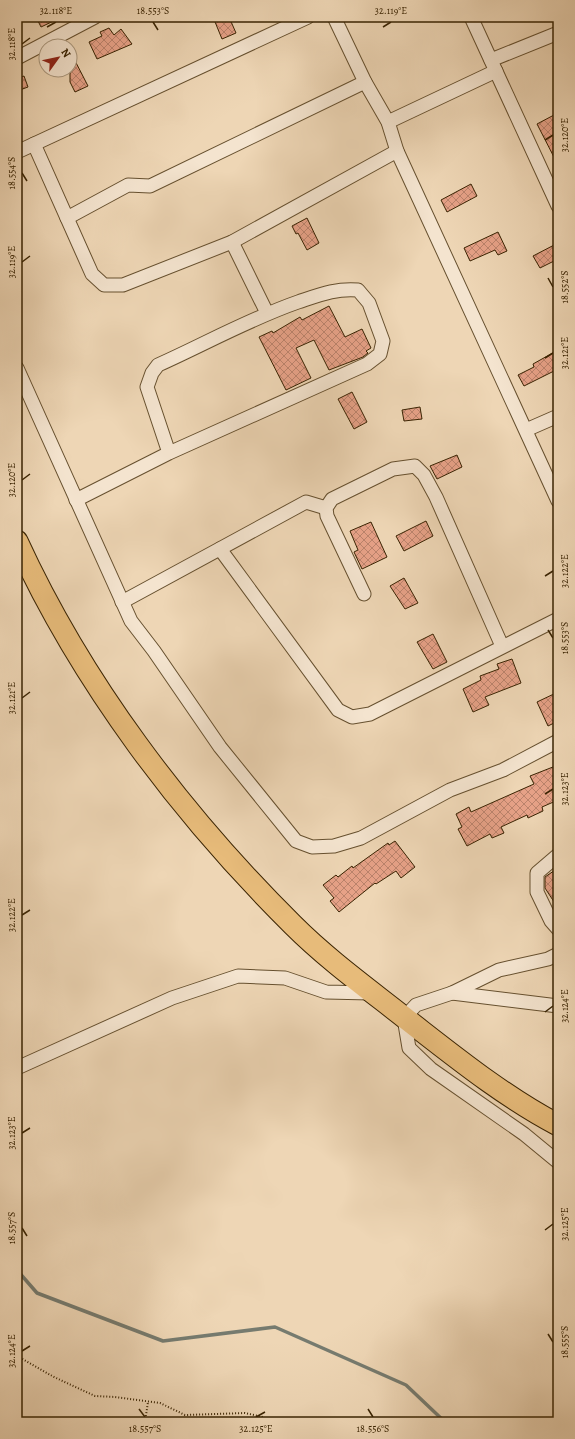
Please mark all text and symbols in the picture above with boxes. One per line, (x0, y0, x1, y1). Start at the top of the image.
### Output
text: 32.118°E (40, 4, 72, 17)
text: 18.553°S (137, 4, 169, 17)
text: 32.119°E (375, 4, 407, 17)
text: 32.118°E (5, 28, 18, 60)
north arrow (38, 38, 78, 78)
text: N (57, 45, 74, 60)
text: 32.120°E (558, 118, 571, 152)
text: 18.554°S (5, 157, 18, 189)
text: 32.119°E (5, 246, 18, 278)
text: 18.552°S (558, 271, 571, 304)
text: 32.121°E (558, 337, 571, 369)
text: 32.120°E (5, 463, 18, 497)
text: 32.122°E (558, 554, 571, 588)
text: 18.553°S (558, 622, 571, 654)
text: 32.121°E (5, 682, 18, 714)
text: 32.123°E (558, 772, 571, 806)
text: 32.122°E (5, 898, 18, 932)
text: 32.124°E (558, 989, 571, 1023)
text: 32.123°E (5, 1116, 18, 1150)
text: 32.125°E (558, 1207, 571, 1241)
text: 18.557°S (5, 1212, 18, 1244)
text: 18.555°S (558, 1326, 571, 1358)
text: 32.124°E (5, 1334, 18, 1368)
text: 18.557°S (129, 1422, 161, 1435)
text: 32.125°E (239, 1422, 273, 1435)
text: 18.556°S (357, 1422, 389, 1435)

